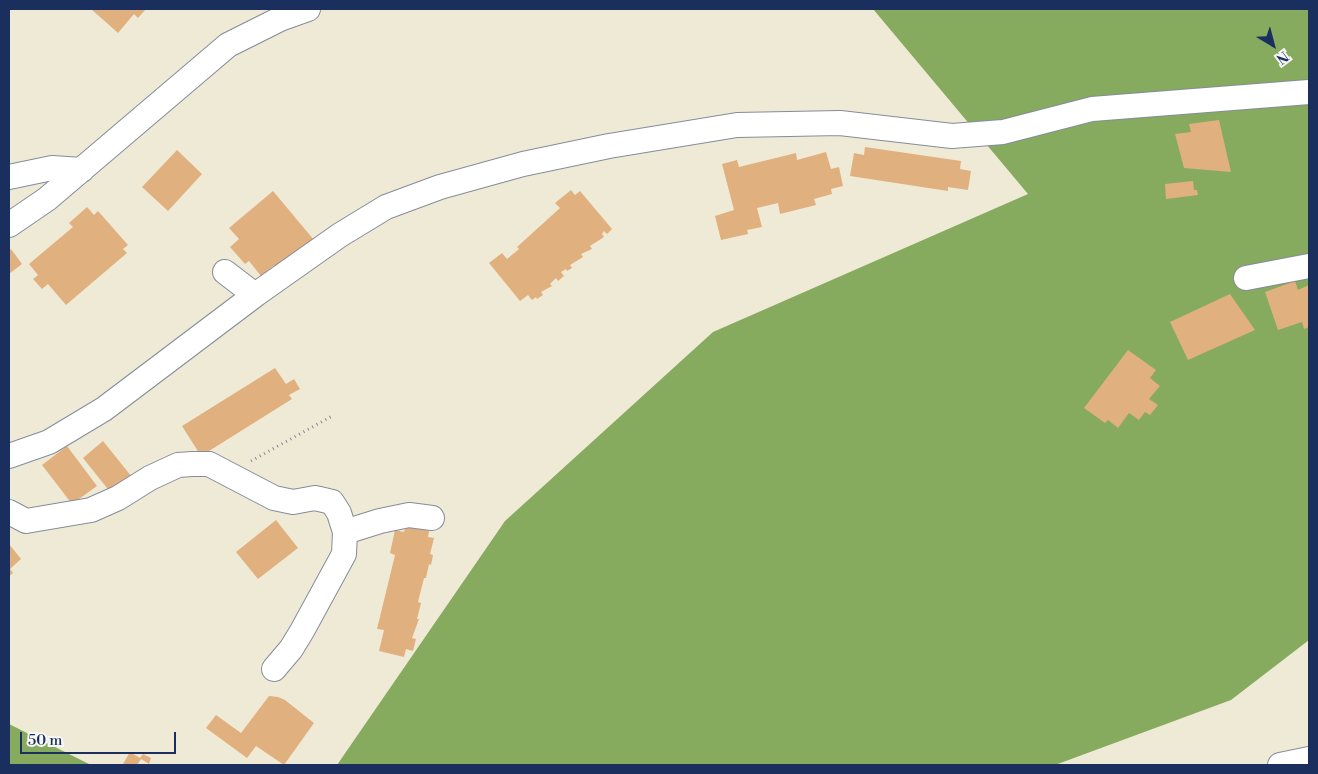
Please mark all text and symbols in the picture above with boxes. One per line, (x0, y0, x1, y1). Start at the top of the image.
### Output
north arrow (1248, 20, 1298, 70)
text: N (1272, 46, 1292, 67)
scale bar (22, 722, 179, 754)
text: 50 m (28, 731, 62, 750)

